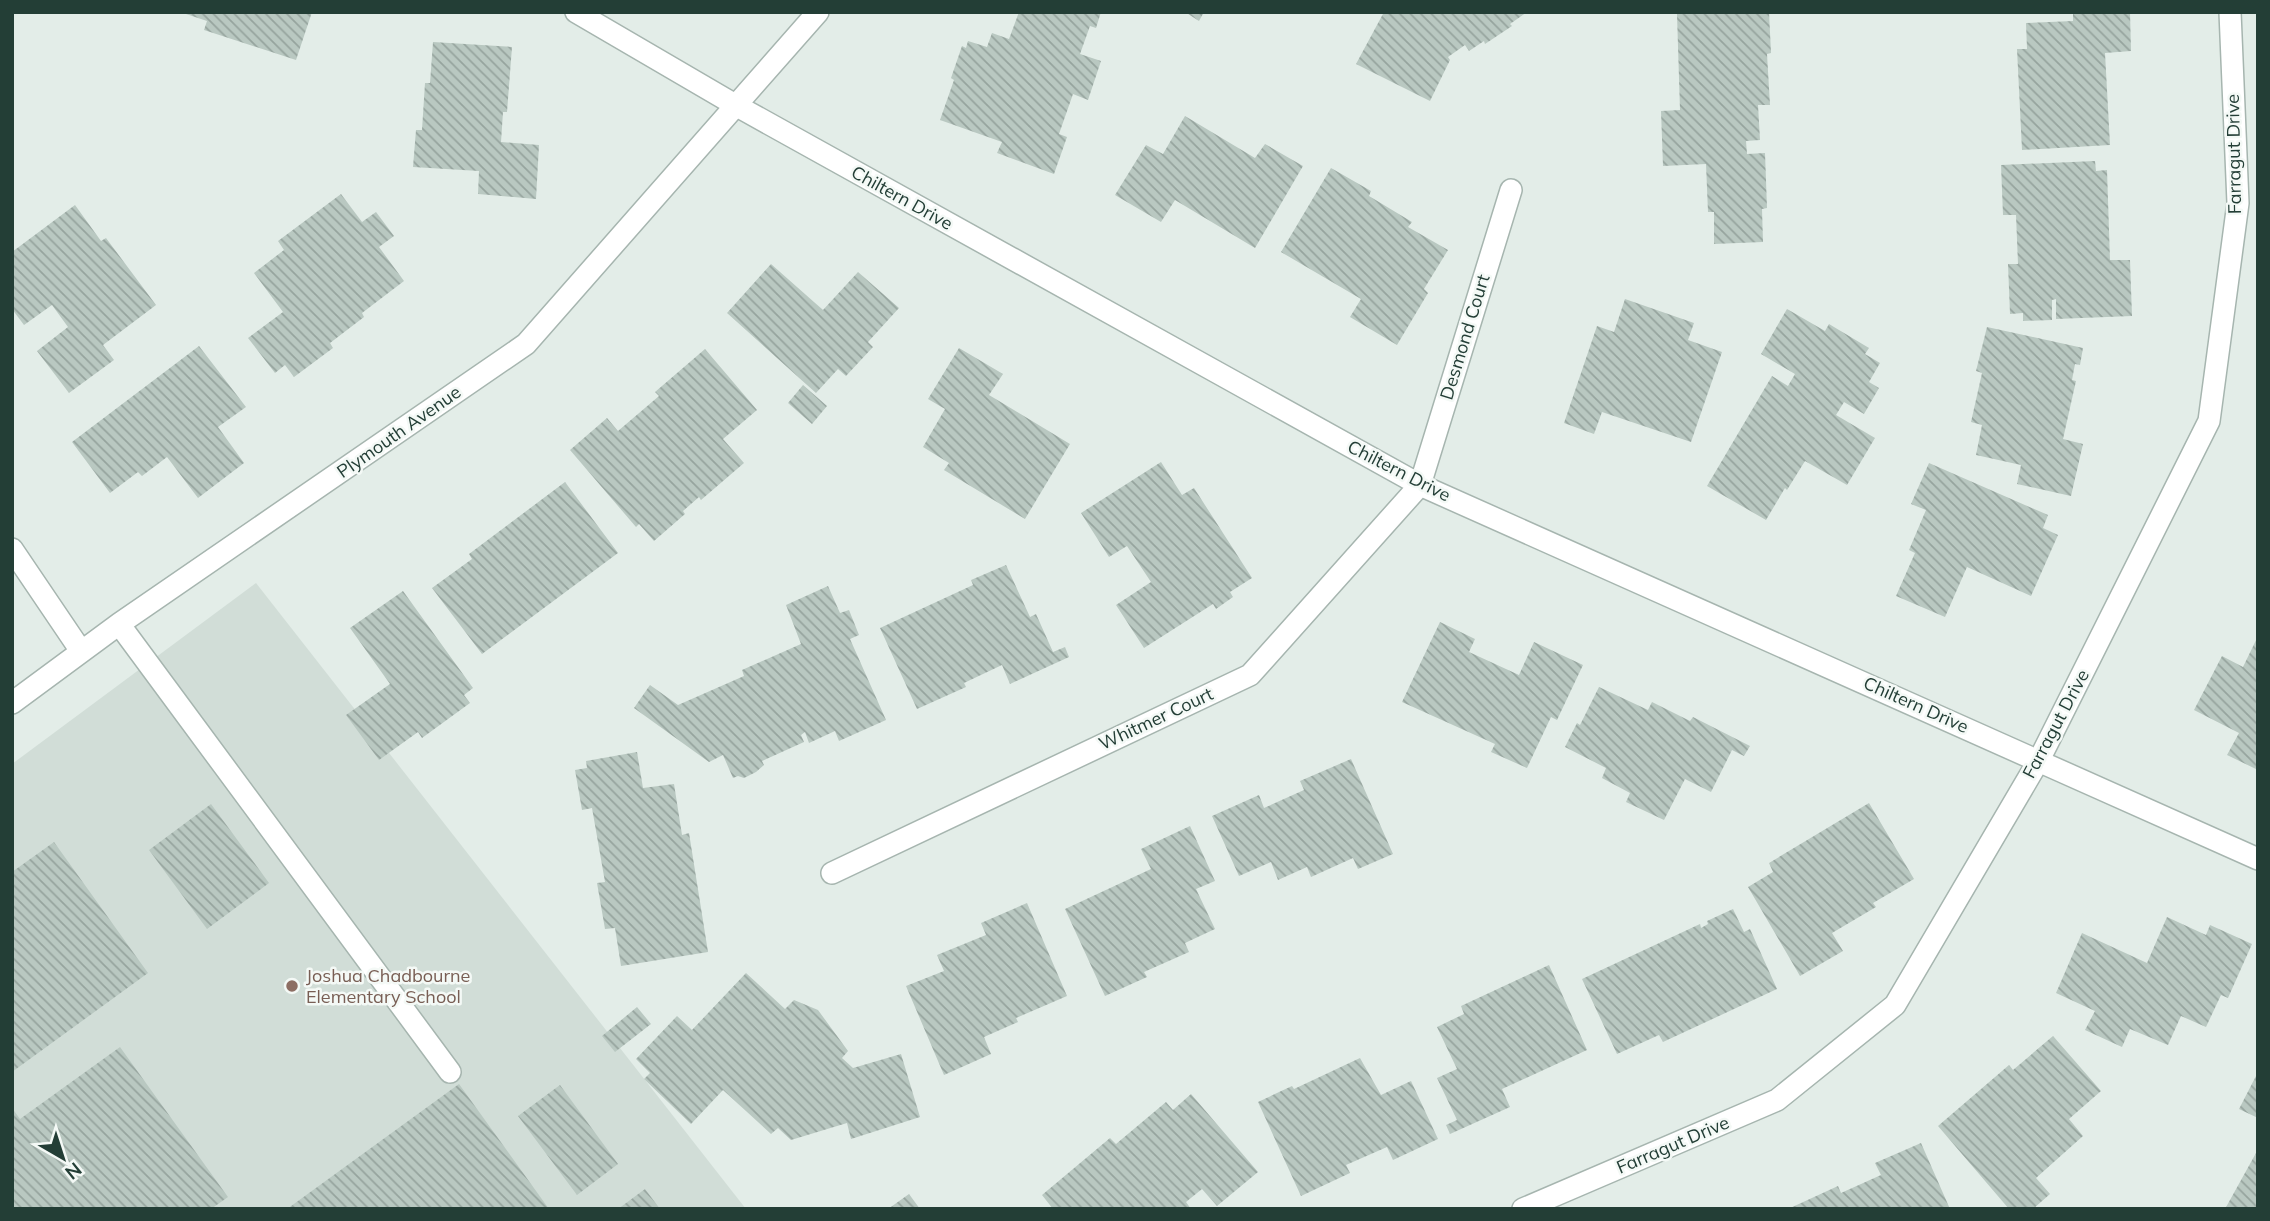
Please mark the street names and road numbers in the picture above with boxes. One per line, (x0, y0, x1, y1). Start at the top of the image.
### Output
street label: Farragut Drive (2221, 94, 2246, 214)
street label: Chiltern Drive (847, 160, 957, 235)
street label: Desmond Court (1435, 271, 1495, 402)
street label: Plymouth Avenue (332, 380, 465, 483)
street label: Chiltern Drive (1344, 435, 1455, 506)
street label: Farragut Drive (2017, 665, 2094, 782)
street label: Chiltern Drive (1860, 671, 1972, 738)
street label: Whitmer Court (1095, 682, 1217, 755)
street label: Farragut Drive (1613, 1110, 1733, 1179)

